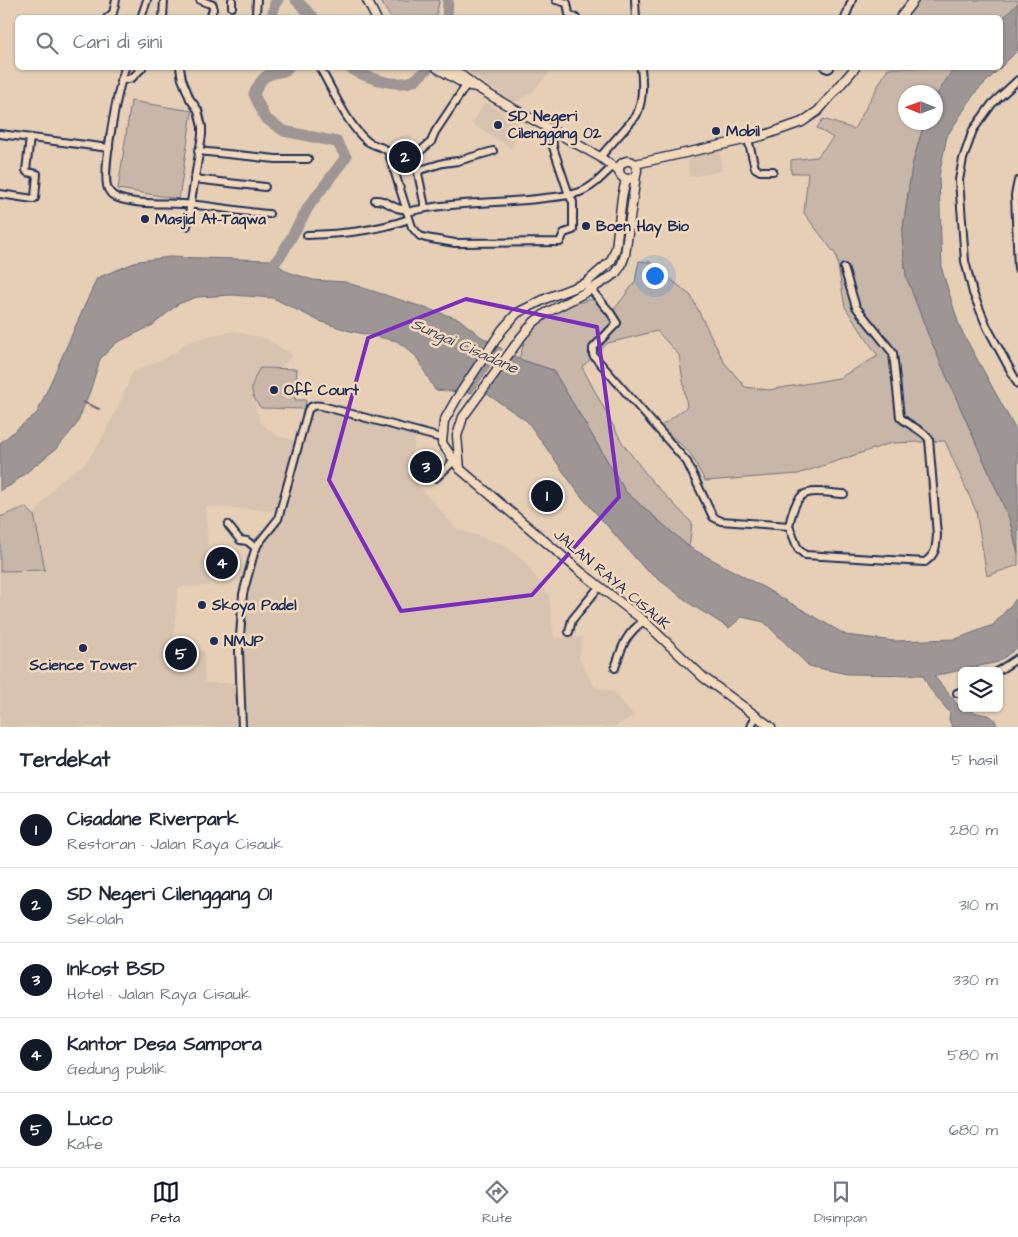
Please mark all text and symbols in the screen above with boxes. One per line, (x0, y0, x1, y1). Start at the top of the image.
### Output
search box (15, 15, 1003, 70)
icon: search (33, 29, 61, 57)
text: Cari di sini (73, 29, 162, 56)
north arrow (898, 85, 943, 130)
place label: SD Negeri Cilenggang 02 (507, 106, 602, 146)
marker: SD Negeri Cilenggang 02 (492, 119, 504, 131)
place label: Mobil (726, 121, 761, 142)
marker: Mobil (710, 125, 722, 137)
pin: 2 (389, 138, 421, 176)
place label: Masjid At-Taqwa (155, 209, 266, 230)
marker: Masjid At-Taqwa (139, 213, 151, 225)
place label: Boen Hay Bio (596, 216, 690, 238)
marker: Boen Hay Bio (580, 220, 592, 232)
your location (642, 263, 668, 289)
water label: Sungai Cisadane (407, 313, 523, 381)
place label: Off Court (284, 380, 360, 401)
marker: Off Court (268, 384, 280, 396)
pin: 3 (410, 448, 442, 486)
pin: 1 (531, 477, 563, 515)
street label: JALAN RAYA CISAUK (549, 524, 675, 635)
pin: 4 (206, 544, 238, 582)
place label: Skoya Padel (211, 595, 297, 617)
marker: Skoya Padel (196, 599, 208, 611)
place label: NMJP (224, 631, 264, 652)
pin: 5 (165, 635, 197, 673)
marker: NMJP (208, 635, 220, 647)
marker: Science Tower (77, 642, 89, 654)
place label: Science Tower (29, 655, 137, 676)
map controls (958, 667, 1003, 712)
button: layers (958, 667, 1003, 712)
text: Terdekat (20, 745, 110, 774)
text: 5 hasil (951, 749, 998, 771)
text: Cisadane Riverpark (67, 806, 239, 833)
text: 1 (35, 819, 37, 841)
text: 280 m (950, 819, 998, 841)
text: Restoran · Jalan Raya Cisauk (67, 833, 283, 855)
text: SD Negeri Cilenggang 01 (67, 881, 272, 908)
text: 2 (31, 894, 41, 916)
text: 310 m (959, 894, 998, 916)
text: Sekolah (67, 908, 123, 930)
text: Inkost BSD (67, 956, 165, 983)
text: 3 (32, 969, 40, 991)
text: 330 m (953, 969, 998, 991)
text: Hotel · Jalan Raya Cisauk (67, 983, 251, 1005)
text: Kantor Desa Sampora (67, 1031, 262, 1058)
text: 4 (31, 1044, 41, 1066)
text: 580 m (947, 1044, 998, 1066)
text: Gedung publik (67, 1058, 167, 1080)
text: Luco (67, 1106, 113, 1133)
text: 5 (30, 1119, 42, 1141)
text: 680 m (949, 1119, 998, 1141)
text: Kafe (67, 1133, 103, 1155)
tab: Peta (151, 1178, 180, 1228)
tab: Rute (482, 1178, 512, 1228)
tab: Disimpan (814, 1178, 867, 1228)

